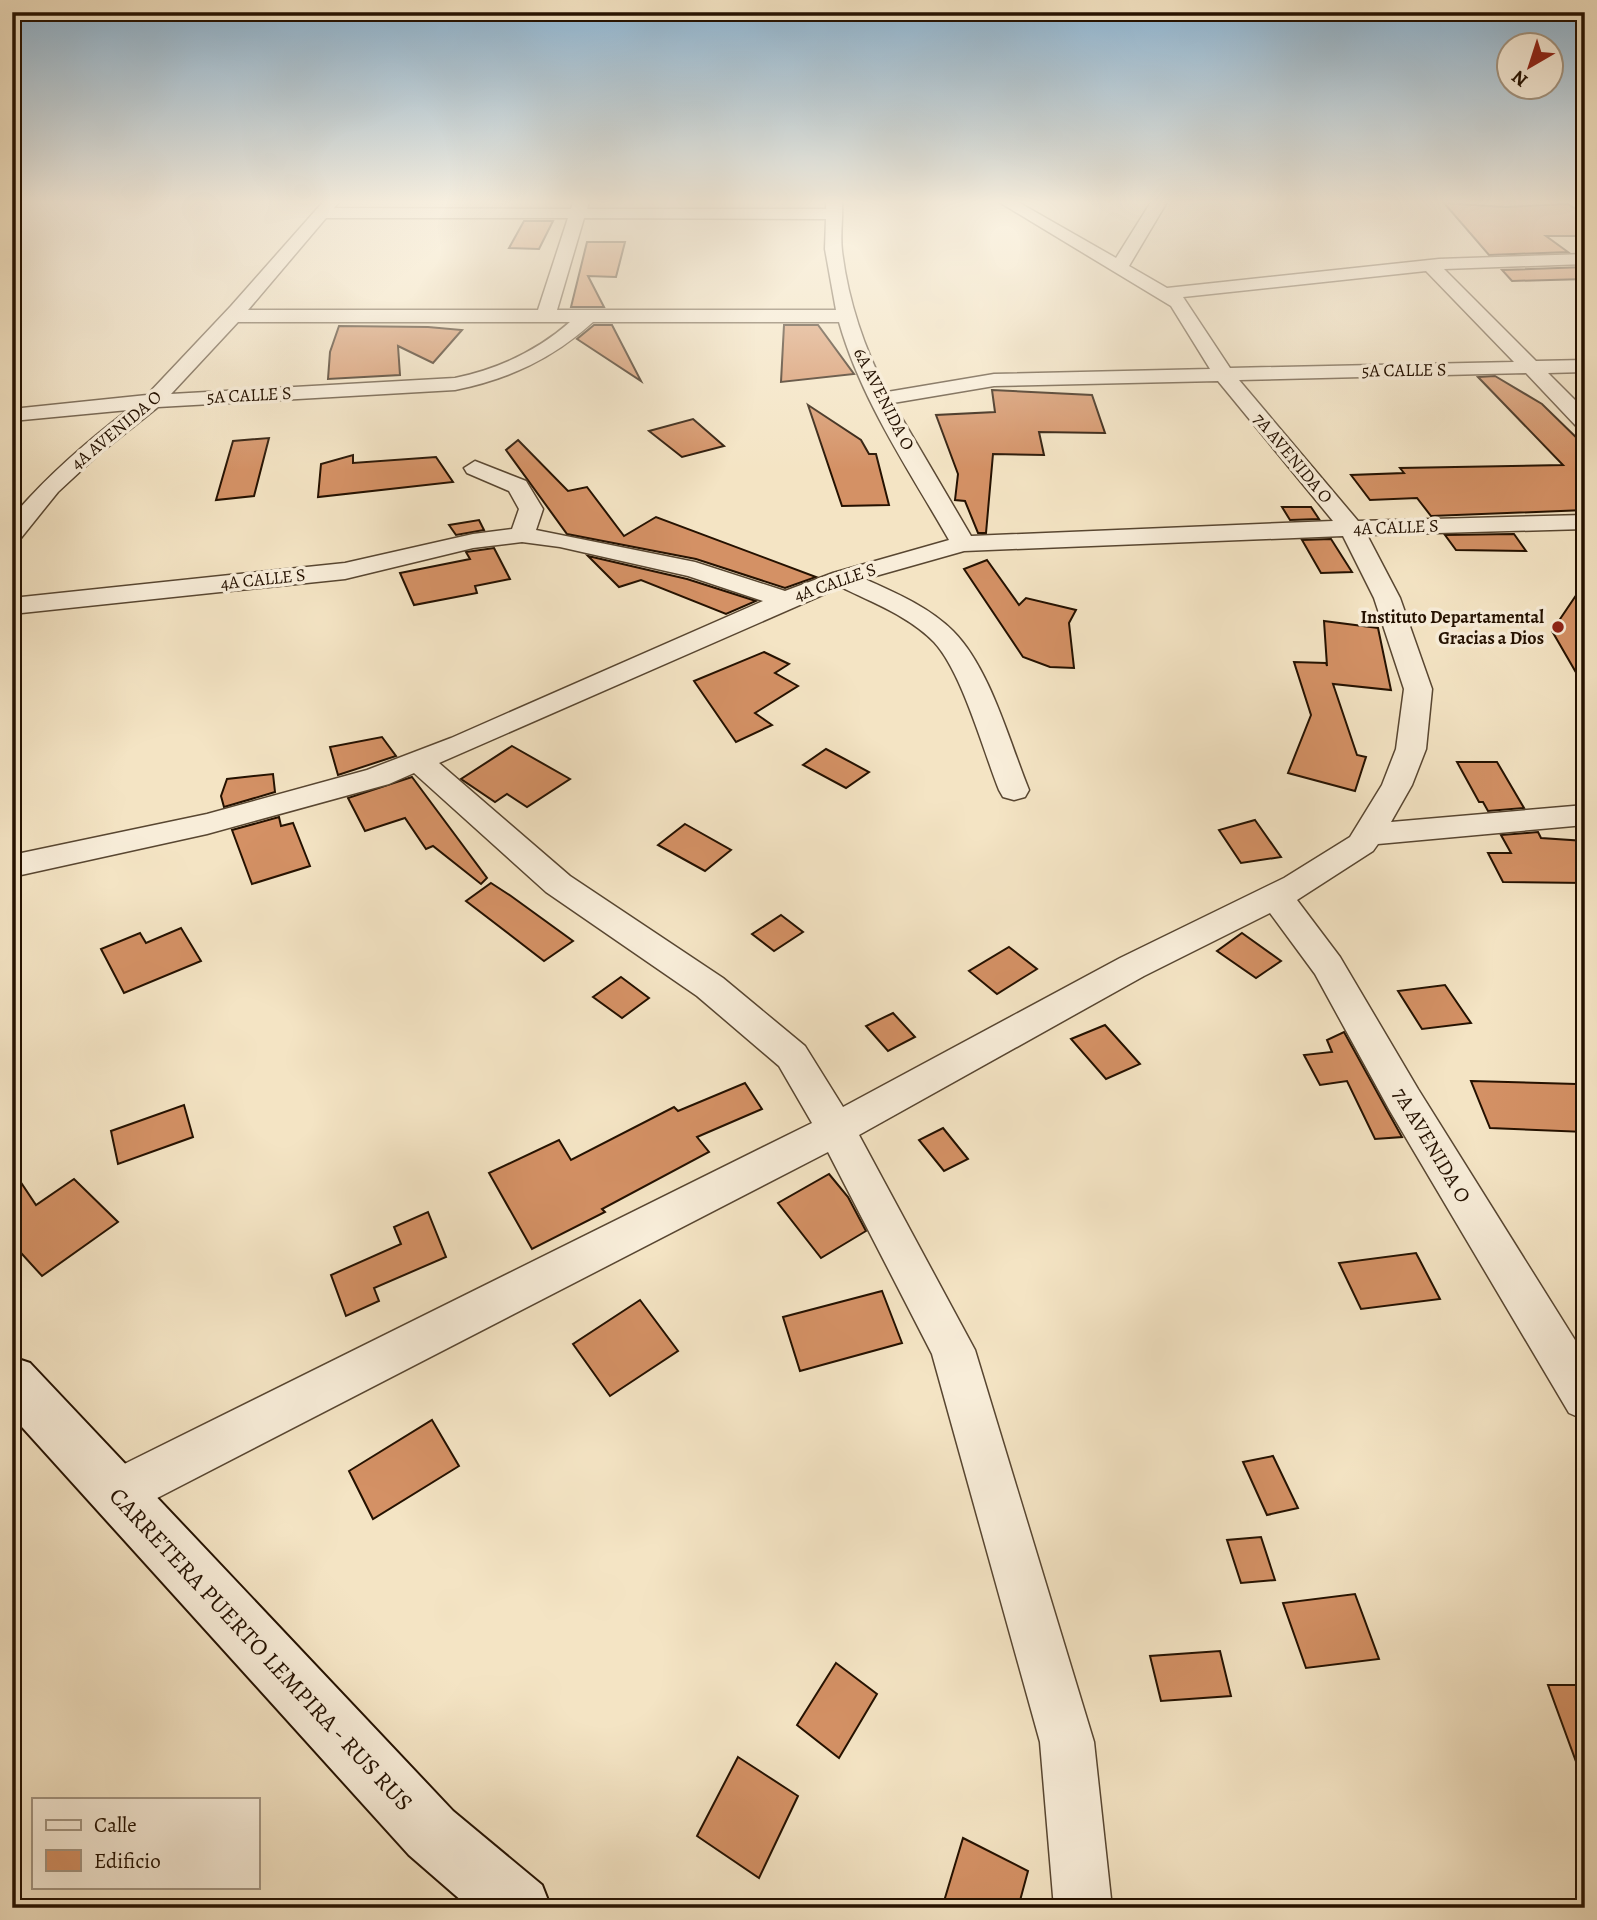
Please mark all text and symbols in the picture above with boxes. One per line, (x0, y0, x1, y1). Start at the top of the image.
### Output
north arrow (1496, 32, 1566, 102)
text: N (1506, 64, 1533, 93)
street label: 6A AVENIDA O (848, 344, 920, 454)
street label: 5A CALLE S (1361, 357, 1447, 383)
street label: 5A CALLE S (206, 381, 292, 409)
street label: 4A AVENIDA O (65, 385, 167, 475)
street label: 7A AVENIDA O (1248, 408, 1338, 508)
street label: 4A CALLE S (1353, 514, 1439, 540)
street label: 4A CALLE S (791, 557, 879, 607)
street label: 4A CALLE S (219, 563, 307, 595)
place label: Instituto Departamental Gracias a Dios (1361, 605, 1544, 650)
marker: Instituto Departamental Gracias a Dios (1550, 619, 1566, 635)
street label: 7A AVENIDA O (1387, 1082, 1477, 1208)
street label: CARRETERA PUERTO LEMPIRA - RUS RUS (102, 1480, 420, 1818)
legend (32, 1798, 259, 1888)
text: Calle (94, 1811, 137, 1839)
text: Edificio (94, 1847, 161, 1875)

